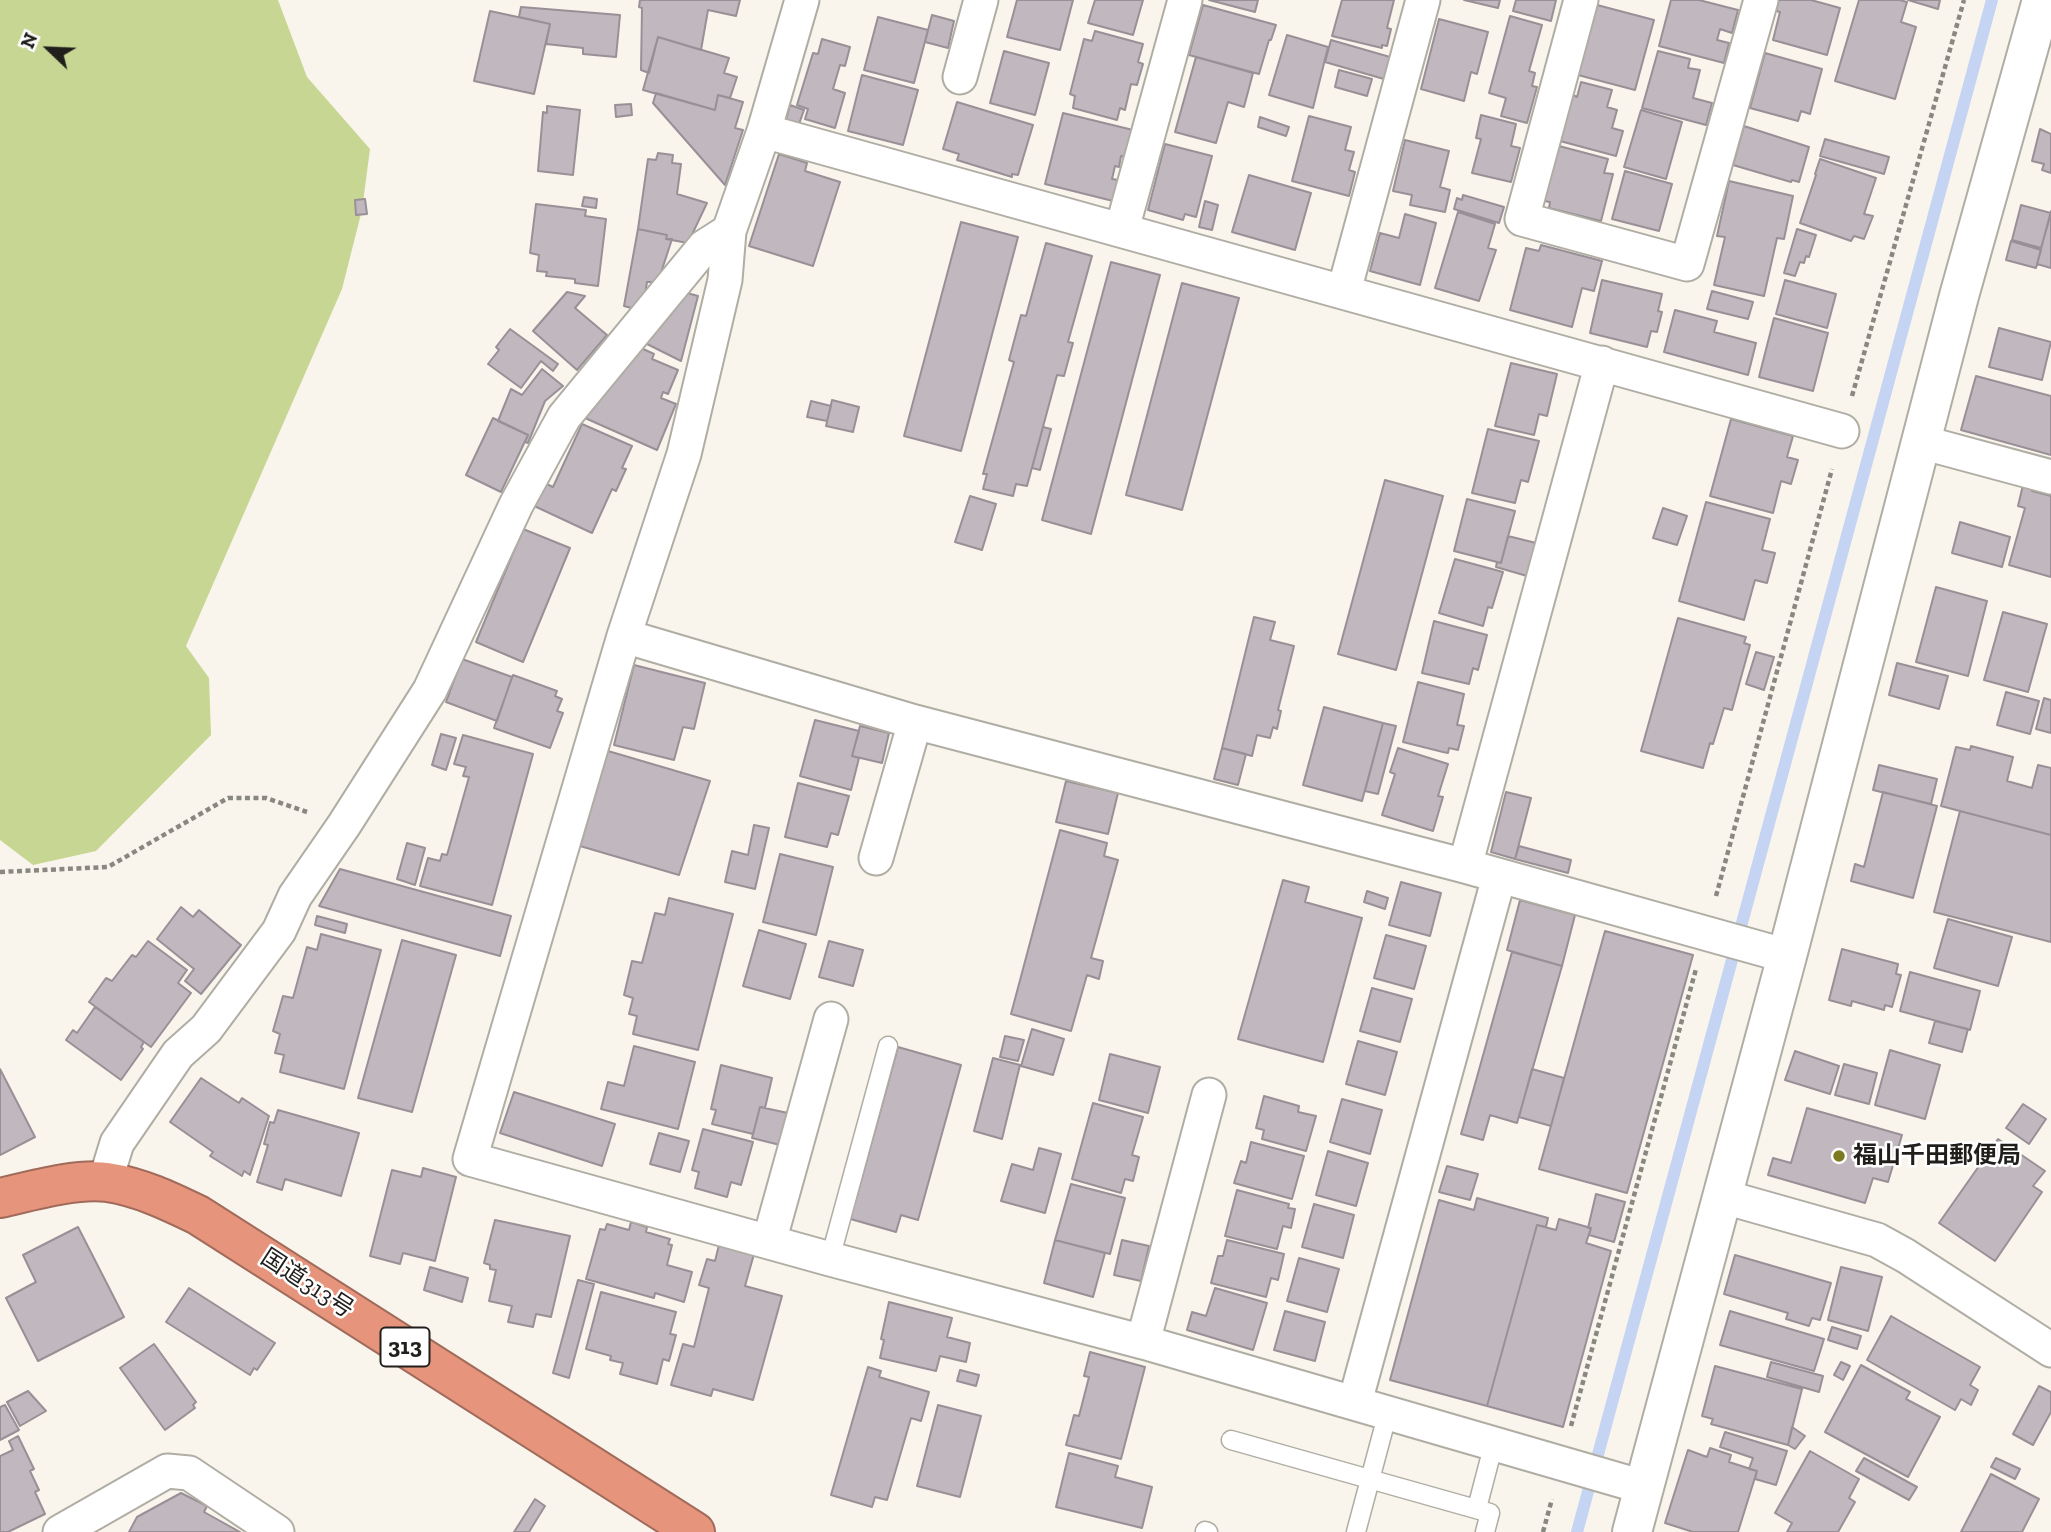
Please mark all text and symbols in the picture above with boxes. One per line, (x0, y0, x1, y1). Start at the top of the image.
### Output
north arrow (14, 14, 84, 84)
text: N (16, 29, 43, 52)
place label: 福山千田郵便局 (1853, 1142, 2021, 1170)
marker: 福山千田郵便局 (1831, 1148, 1847, 1164)
street label: 国道313号 (255, 1243, 359, 1325)
road number: 313 (380, 1328, 430, 1366)

